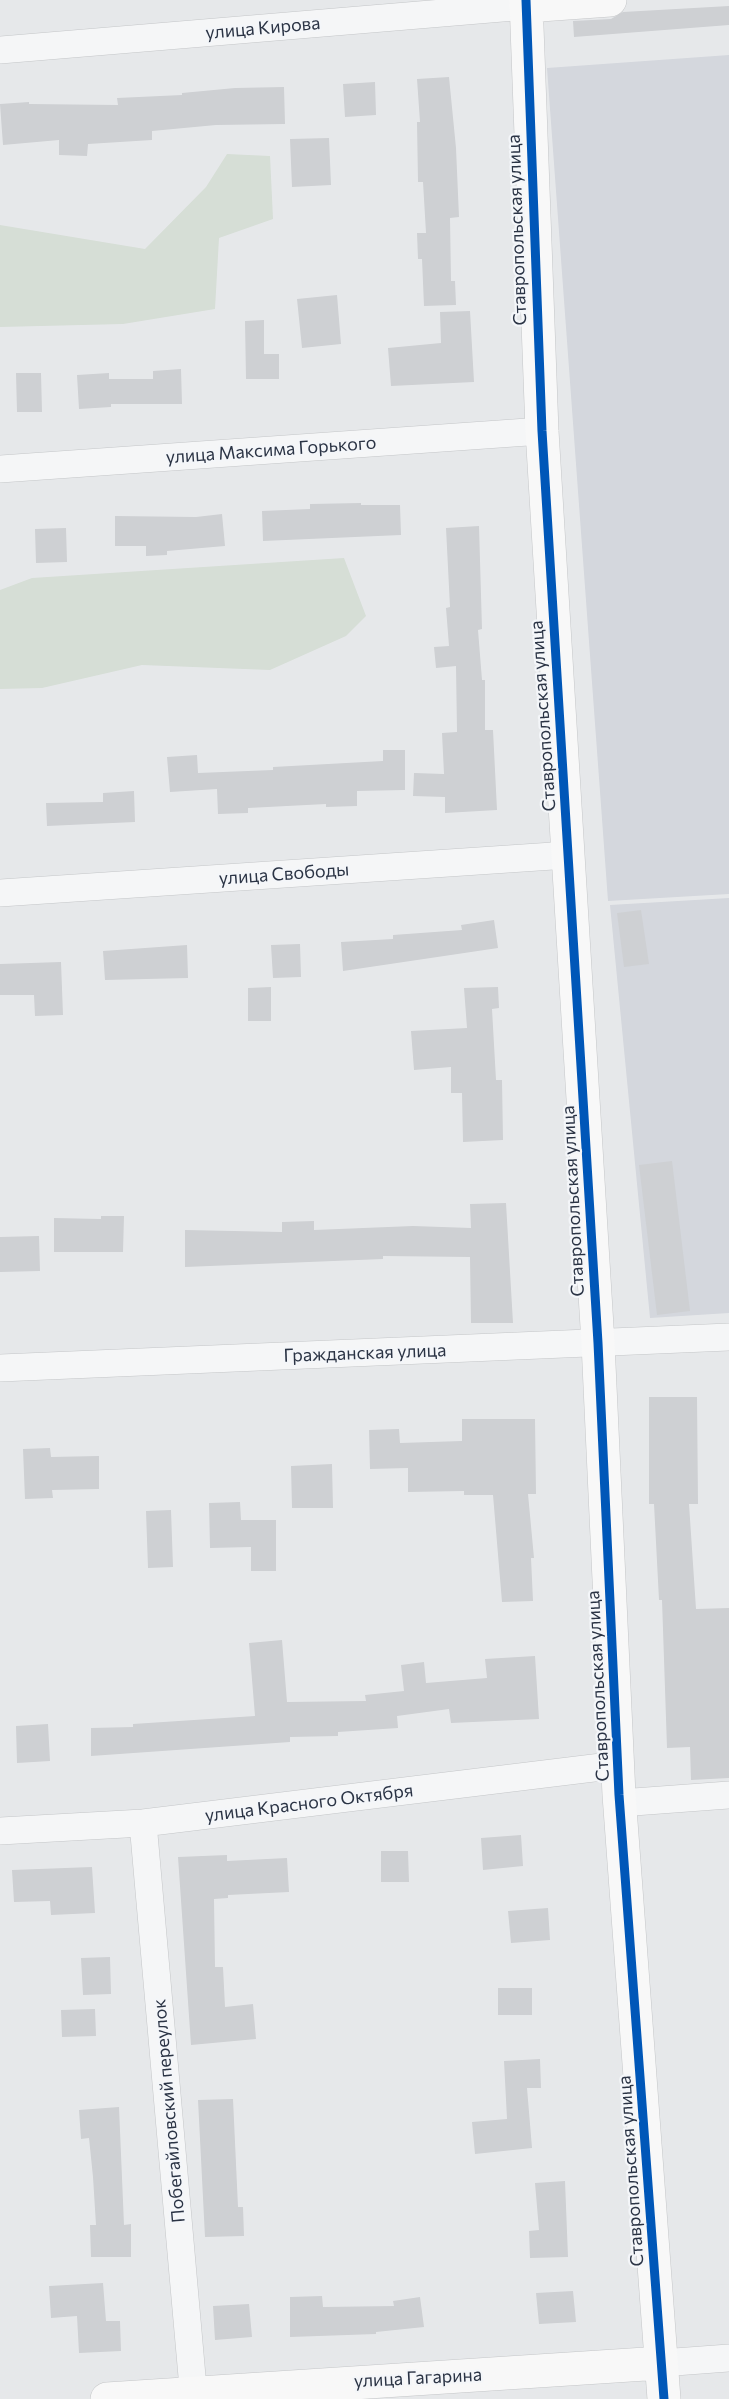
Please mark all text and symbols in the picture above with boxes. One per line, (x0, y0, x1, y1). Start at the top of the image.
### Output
street label: улица Кирова (205, 12, 321, 44)
street label: Ставропольская улица (503, 134, 531, 326)
street label: улица Максима Горького (165, 432, 377, 468)
street label: Ставропольская улица (526, 620, 560, 812)
street label: улица Свободы (218, 859, 350, 889)
street label: Ставропольская улица (557, 1105, 589, 1297)
street label: Гражданская улица (283, 1339, 447, 1367)
street label: Ставропольская улица (582, 1590, 614, 1782)
street label: улица Красного Октября (204, 1780, 414, 1826)
street label: Побегайловский переулок (148, 1998, 190, 2224)
street label: Ставропольская улица (614, 2075, 648, 2267)
street label: улица Гагарина (353, 2364, 483, 2392)

